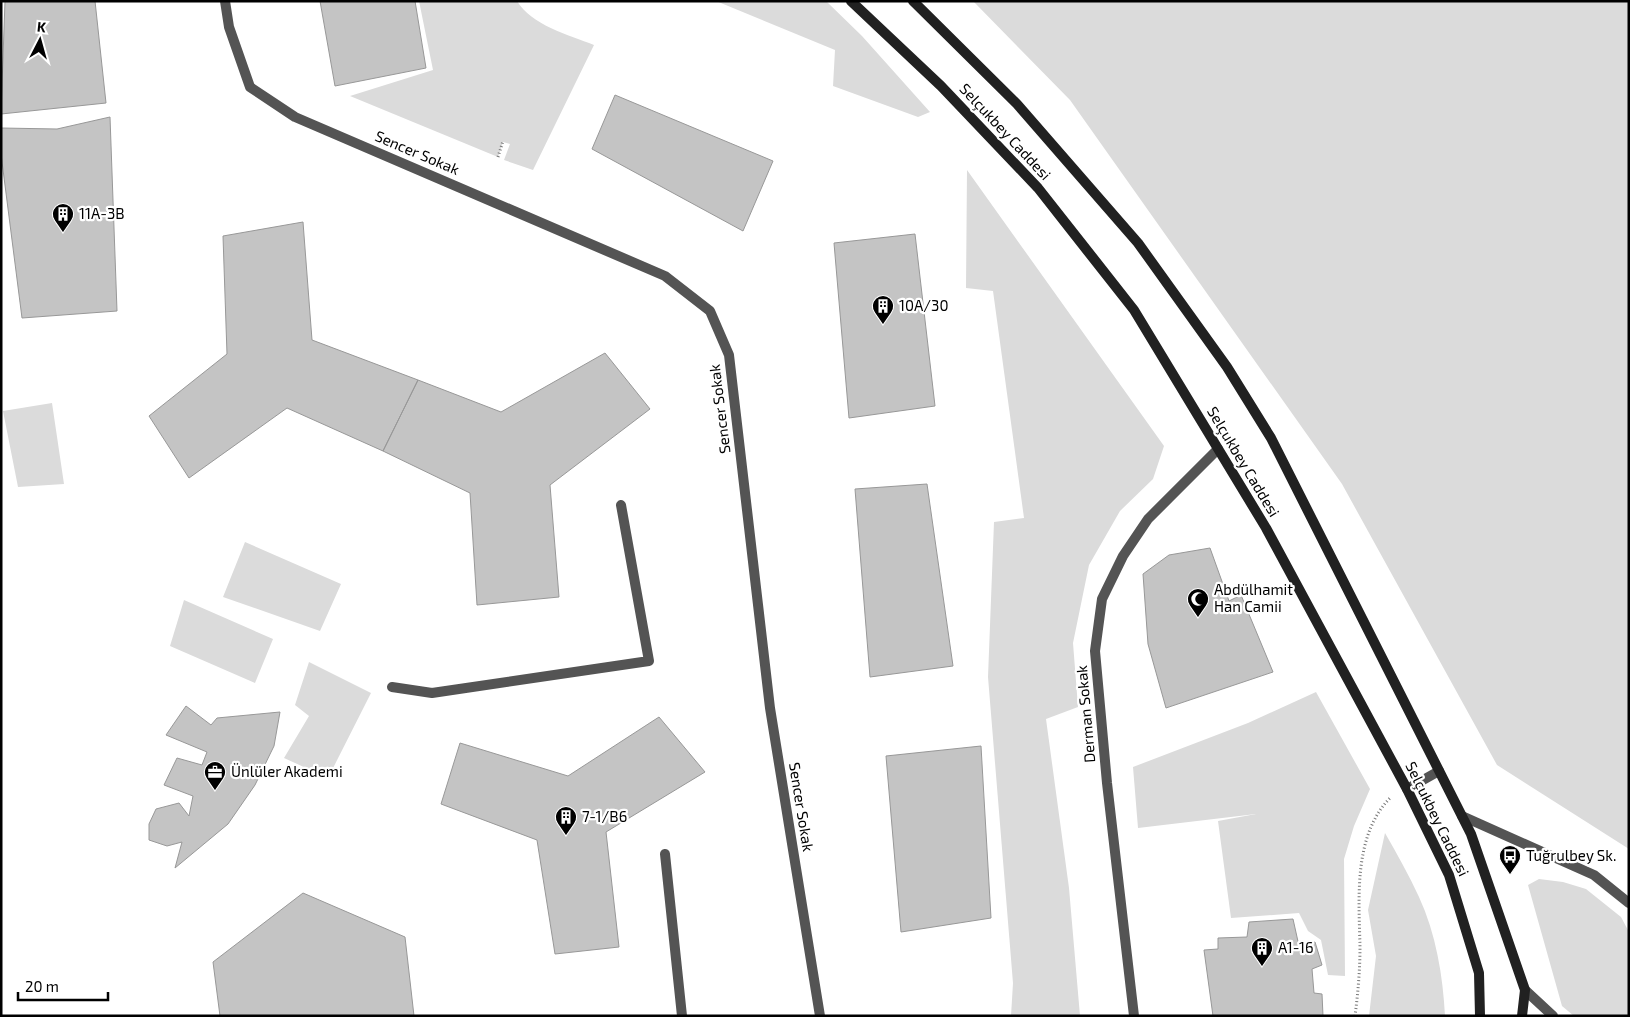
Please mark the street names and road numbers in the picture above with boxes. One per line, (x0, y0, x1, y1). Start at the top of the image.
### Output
street label: Selçukbey Caddesi (956, 79, 1055, 184)
street label: Sencer Sokak (372, 126, 463, 178)
street label: Sencer Sokak (705, 363, 733, 455)
street label: Selçukbey Caddesi (1203, 403, 1284, 520)
street label: Derman Sokak (1072, 664, 1098, 764)
street label: Selçukbey Caddesi (1401, 758, 1473, 879)
street label: Sencer Sokak (786, 761, 818, 853)

